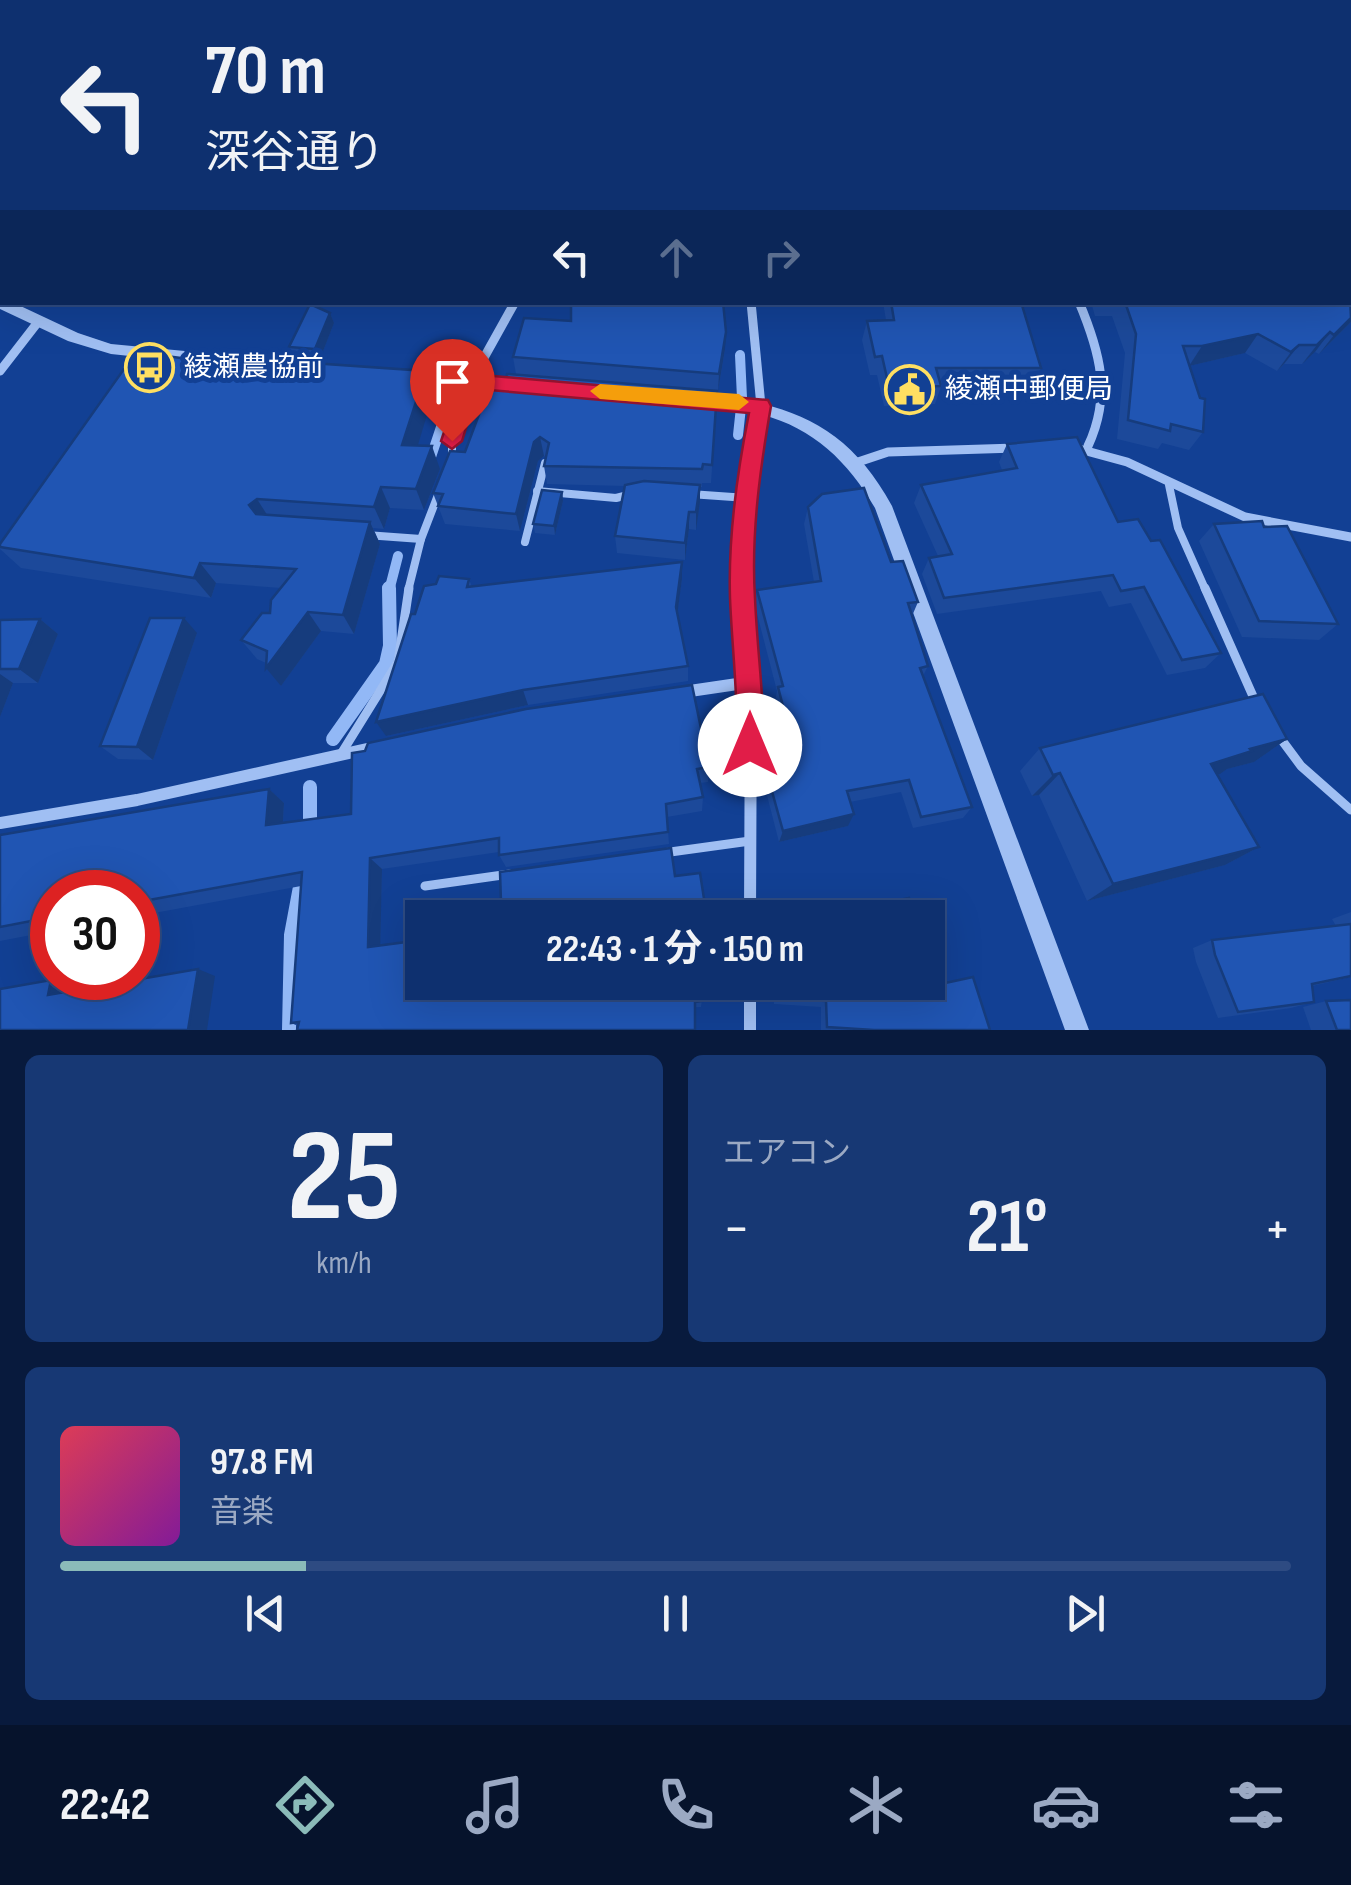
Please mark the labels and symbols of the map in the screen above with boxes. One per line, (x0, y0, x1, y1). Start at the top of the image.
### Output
pin (410, 339, 495, 442)
bus stop icon: 綾瀬農協前 (123, 341, 175, 393)
place label: 綾瀬農協前 (184, 351, 324, 384)
public building icon: 綾瀬中郵便局 (884, 363, 936, 415)
place label: 綾瀬中郵便局 (945, 373, 1113, 406)
position arrow (698, 693, 802, 797)
speed limit sign: 30 (30, 870, 160, 1000)

